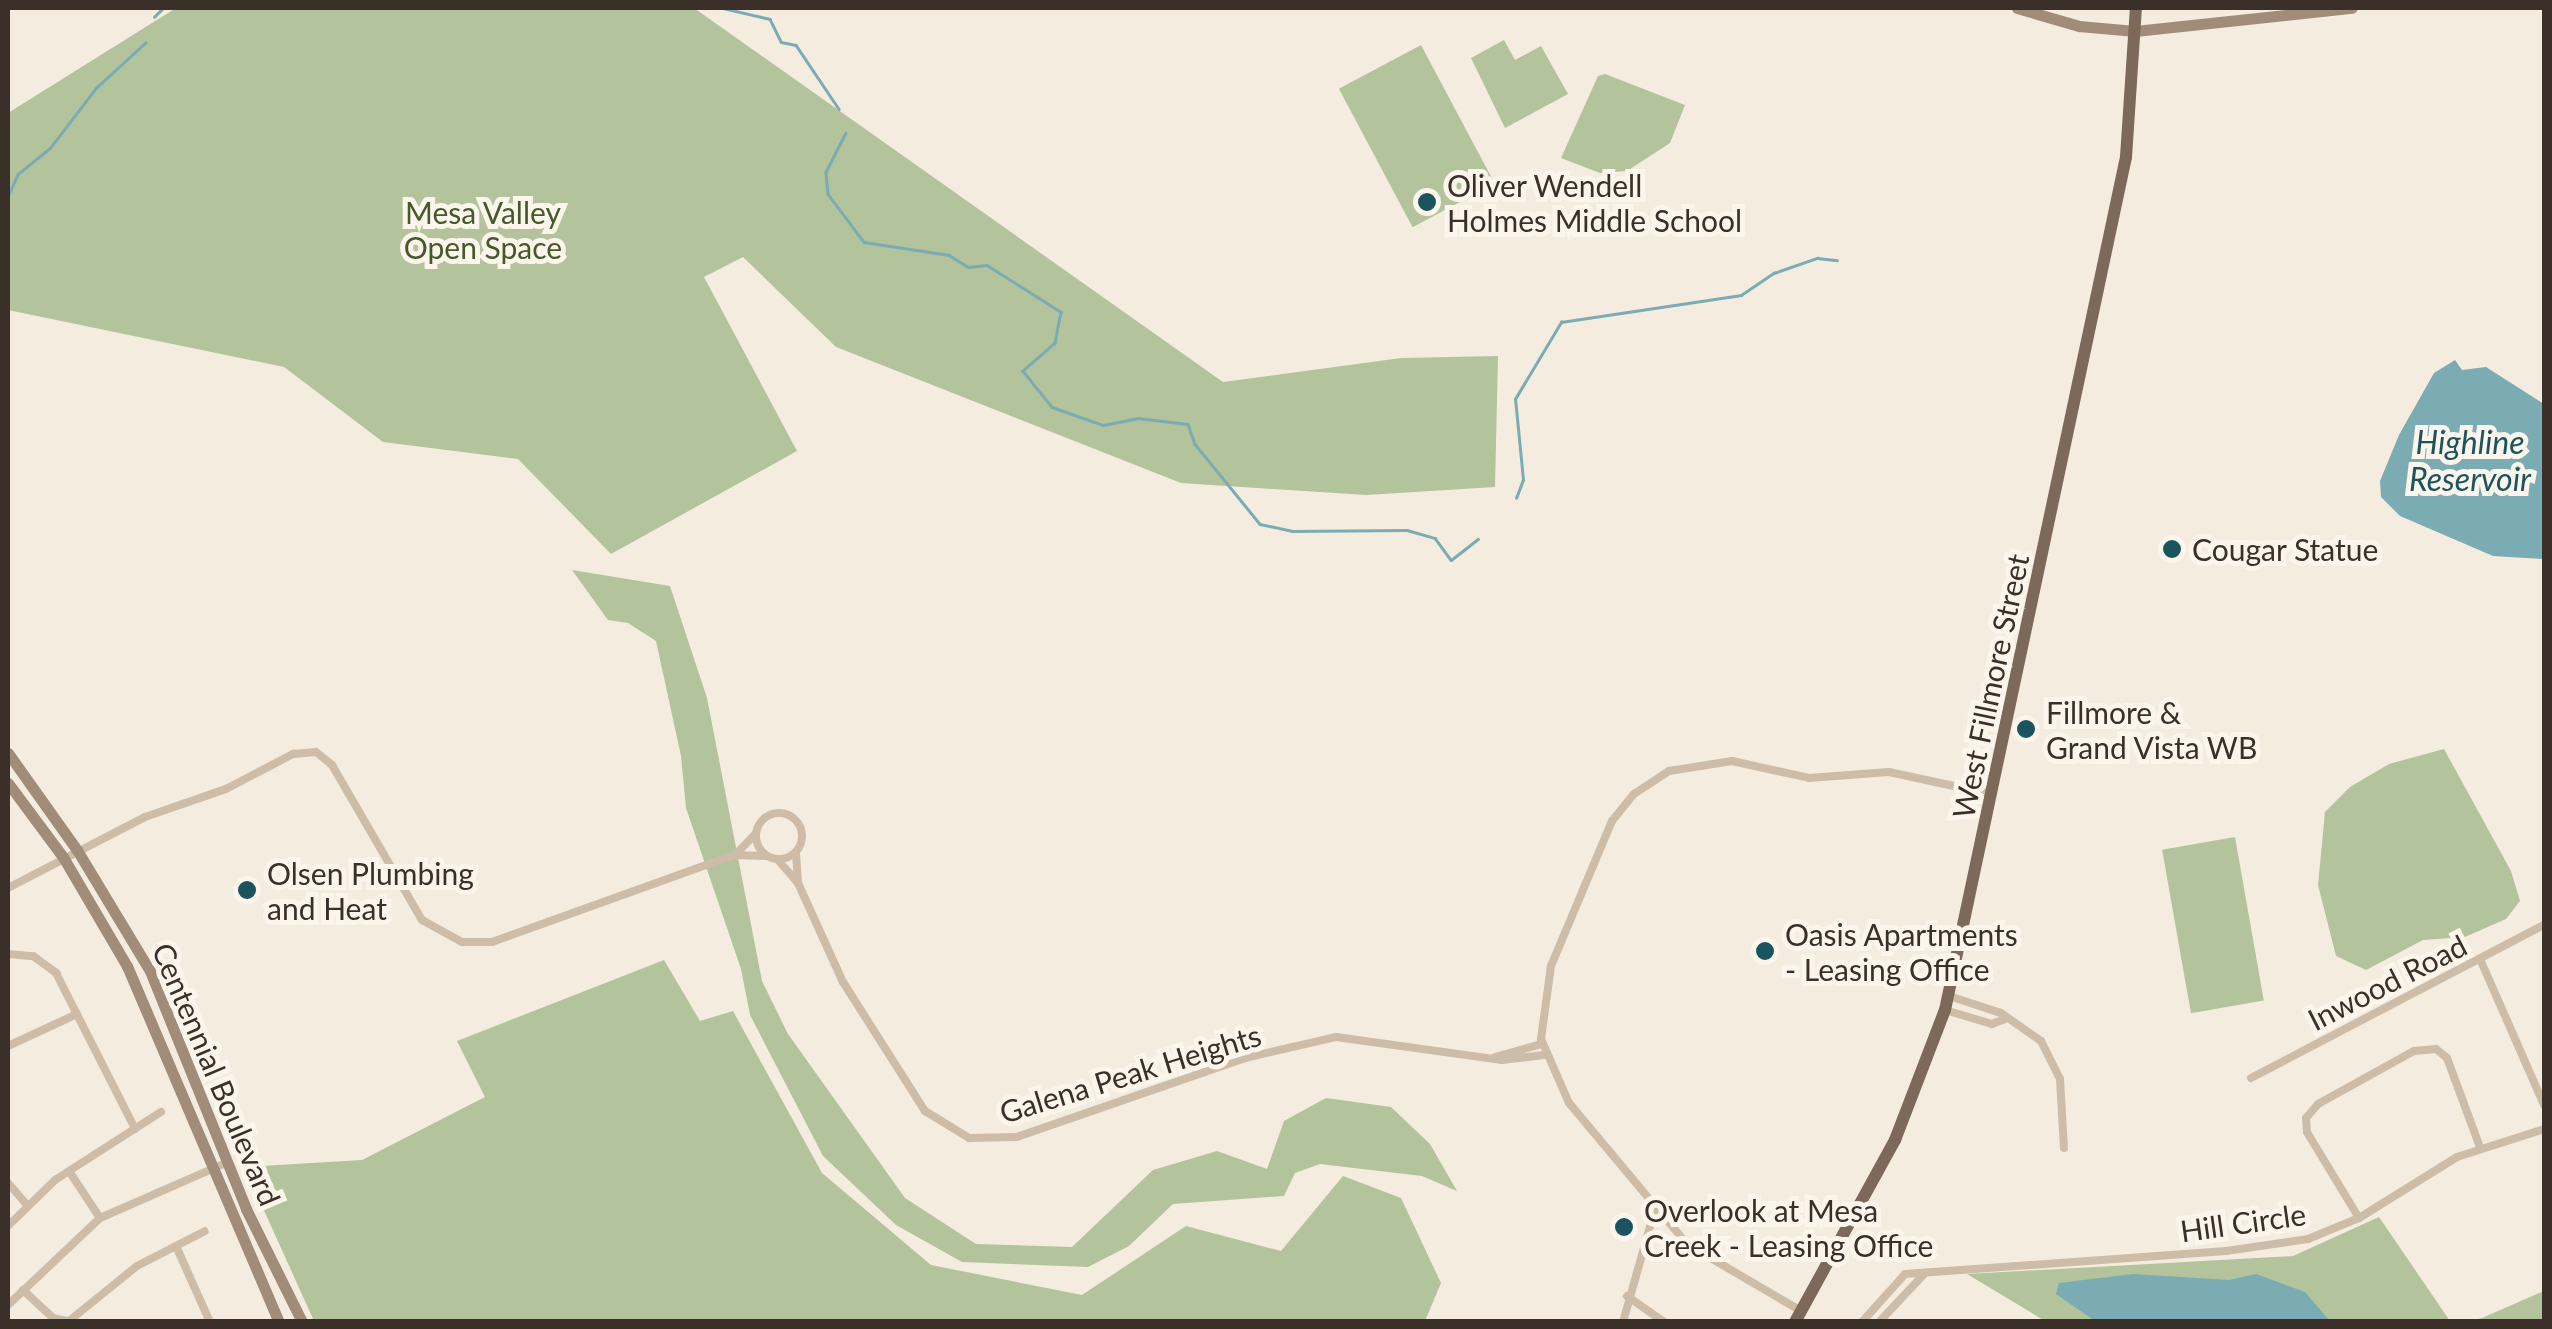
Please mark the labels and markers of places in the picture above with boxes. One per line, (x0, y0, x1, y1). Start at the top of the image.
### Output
place label: Oliver Wendell Holmes Middle School (1447, 167, 1742, 238)
marker: Oliver Wendell Holmes Middle School (1416, 191, 1438, 213)
place label: Cougar Statue (2192, 531, 2379, 567)
marker: Cougar Statue (2161, 538, 2183, 560)
place label: Fillmore & Grand Vista WB (2046, 694, 2259, 764)
marker: Fillmore & Grand Vista WB (2015, 718, 2037, 740)
place label: Olsen Plumbing and Heat (267, 855, 474, 926)
marker: Olsen Plumbing and Heat (236, 879, 258, 901)
place label: Oasis Apartments - Leasing Office (1785, 916, 2019, 986)
marker: Oasis Apartments - Leasing Office (1754, 940, 1776, 962)
place label: Overlook at Mesa Creek - Leasing Office (1644, 1192, 1933, 1262)
marker: Overlook at Mesa Creek - Leasing Office (1613, 1216, 1635, 1238)

